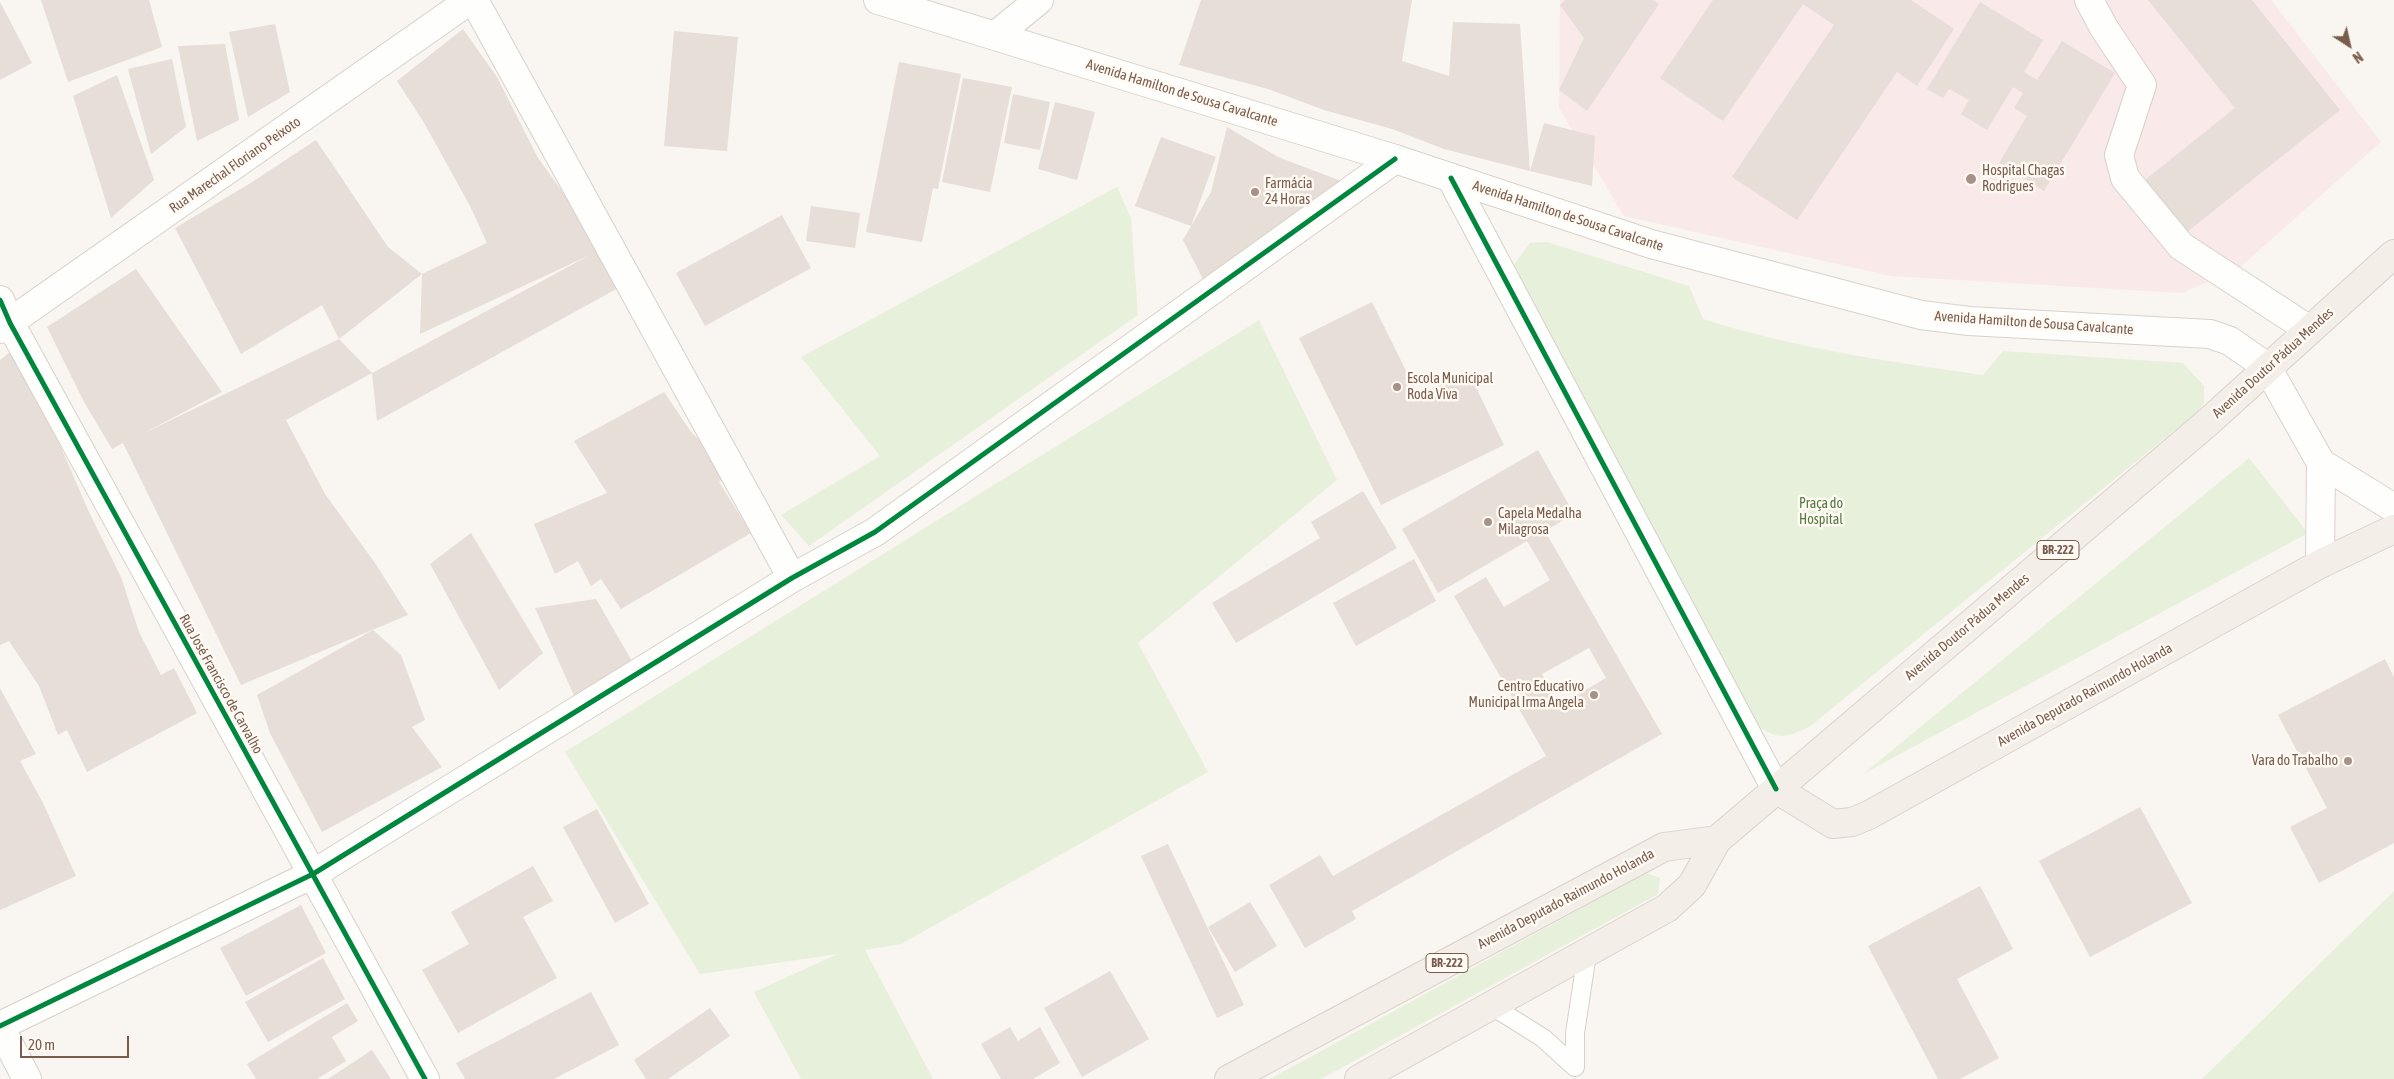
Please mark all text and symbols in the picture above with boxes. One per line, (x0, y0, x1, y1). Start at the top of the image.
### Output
north arrow (2324, 20, 2374, 70)
text: N (2350, 48, 2366, 66)
street label: Avenida Hamilton de Sousa Cavalcante (1084, 56, 1280, 130)
street label: Rua Marechal Floriano Peixoto (166, 113, 304, 217)
place label: Hospital Chagas Rodrigues (1982, 163, 2064, 196)
marker: Hospital Chagas Rodrigues (1964, 172, 1978, 186)
place label: Farmácia 24 Horas (1265, 176, 1313, 208)
street label: Avenida Hamilton de Sousa Cavalcante (1471, 177, 1665, 255)
marker: Farmácia 24 Horas (1249, 186, 1261, 198)
street label: Avenida Doutor Pádua Mendes (2209, 304, 2337, 422)
street label: Avenida Hamilton de Sousa Cavalcante (1934, 308, 2134, 338)
place label: Escola Municipal Roda Viva (1407, 371, 1493, 404)
marker: Escola Municipal Roda Viva (1391, 381, 1403, 393)
park label: Praça do Hospital (1799, 496, 1843, 528)
place label: Capela Medalha Milagrosa (1498, 506, 1582, 538)
marker: Capela Medalha Milagrosa (1482, 516, 1494, 528)
road number: BR-222 (2037, 540, 2079, 560)
street label: Avenida Doutor Pádua Mendes (1901, 570, 2033, 684)
street label: Rua José Francisco de Carvalho (176, 611, 266, 757)
street label: Avenida Deputado Raimundo Holanda (1995, 640, 2175, 750)
place label: Centro Educativo Municipal Irma Angela (1469, 679, 1584, 712)
marker: Centro Educativo Municipal Irma Angela (1588, 689, 1600, 701)
place label: Vara do Trabalho (2252, 753, 2338, 769)
marker: Vara do Trabalho (2342, 755, 2354, 767)
street label: Avenida Deputado Raimundo Holanda (1475, 845, 1657, 953)
road number: BR-222 (1426, 954, 1468, 972)
scale bar (22, 1026, 131, 1058)
text: 20 m (28, 1036, 55, 1053)

